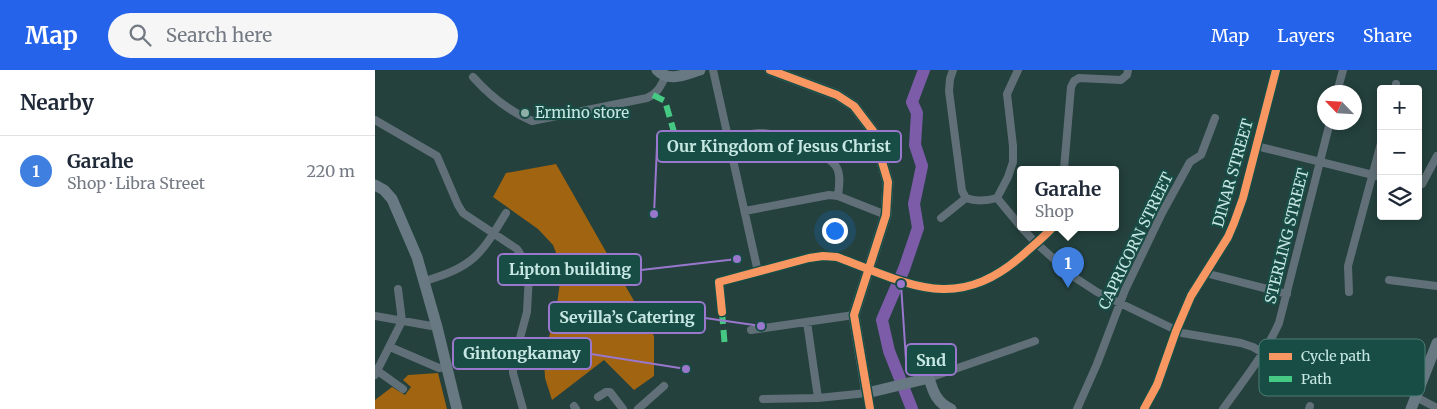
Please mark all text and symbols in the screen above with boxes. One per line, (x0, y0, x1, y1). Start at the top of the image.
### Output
search box (108, 13, 458, 58)
text: Map (25, 20, 78, 51)
icon: search (126, 21, 154, 49)
text: Search here (166, 23, 272, 47)
text: Map (1211, 24, 1249, 47)
text: Layers (1277, 24, 1335, 47)
text: Share (1363, 24, 1412, 47)
north arrow (1317, 85, 1362, 130)
map controls (1377, 85, 1422, 220)
button: + (1377, 85, 1422, 130)
text: Nearby (20, 89, 94, 116)
place label: Ermino store (535, 103, 629, 122)
marker: Ermino store (519, 107, 531, 119)
street label: DINAR STREET (1208, 116, 1257, 229)
button: − (1377, 130, 1422, 175)
callout: Our Kingdom of Jesus Christ (657, 131, 901, 162)
text: Our Kingdom of Jesus Christ (667, 136, 892, 156)
text: Garahe (67, 149, 134, 173)
text: 1 (32, 161, 40, 181)
text: 220 m (307, 161, 355, 181)
popup (1017, 166, 1119, 231)
street label: STERLING STREET (1260, 166, 1313, 306)
street label: CAPRICORN STREET (1094, 169, 1177, 312)
text: Shop · Libra Street (67, 173, 205, 193)
button: layers (1377, 175, 1422, 220)
text: Garahe (1035, 177, 1101, 201)
text: Shop (1035, 201, 1074, 221)
your location (822, 218, 848, 244)
pin: 1 (1052, 247, 1084, 288)
callout: Lipton building (498, 254, 641, 285)
text: Lipton building (509, 259, 631, 279)
callout: Sevilla’s Catering (549, 302, 705, 333)
text: Sevilla’s Catering (559, 307, 695, 327)
callout: Gintongkamay (453, 338, 591, 369)
legend (1259, 339, 1425, 396)
text: Gintongkamay (463, 343, 581, 363)
callout: Snd (906, 344, 956, 375)
text: Cycle path (1301, 347, 1371, 365)
text: Snd (916, 350, 946, 370)
text: Path (1301, 370, 1332, 388)

